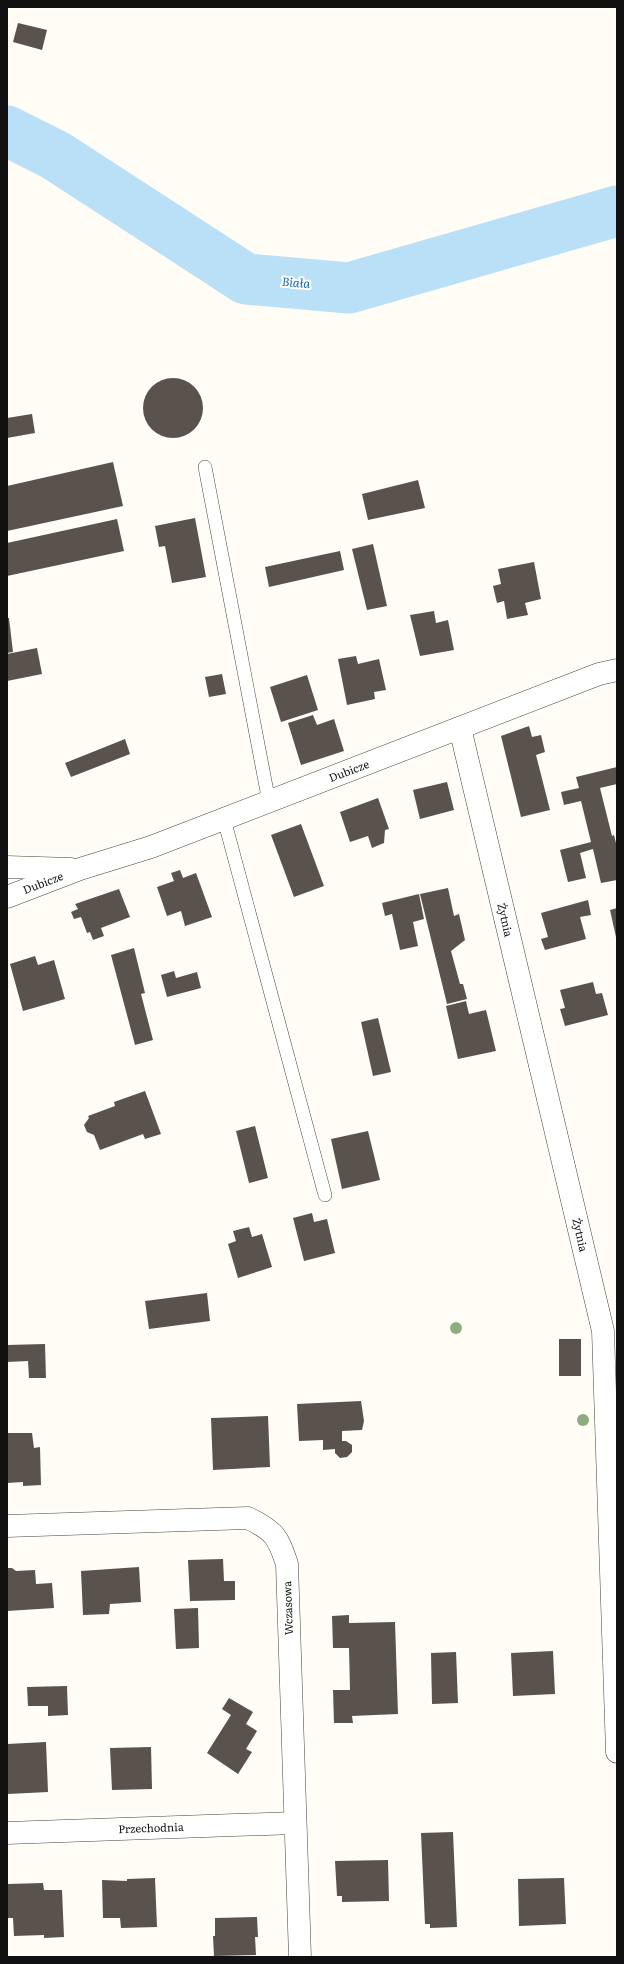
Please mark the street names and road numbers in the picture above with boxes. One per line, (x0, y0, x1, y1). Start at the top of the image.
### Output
street label: Dubicze (326, 755, 371, 785)
street label: Dubicze (20, 867, 65, 897)
street label: Żytnia (494, 901, 518, 938)
street label: Żytnia (569, 1216, 593, 1253)
street label: Wczasowa (278, 1581, 296, 1635)
street label: Przechodnia (118, 1818, 184, 1836)

